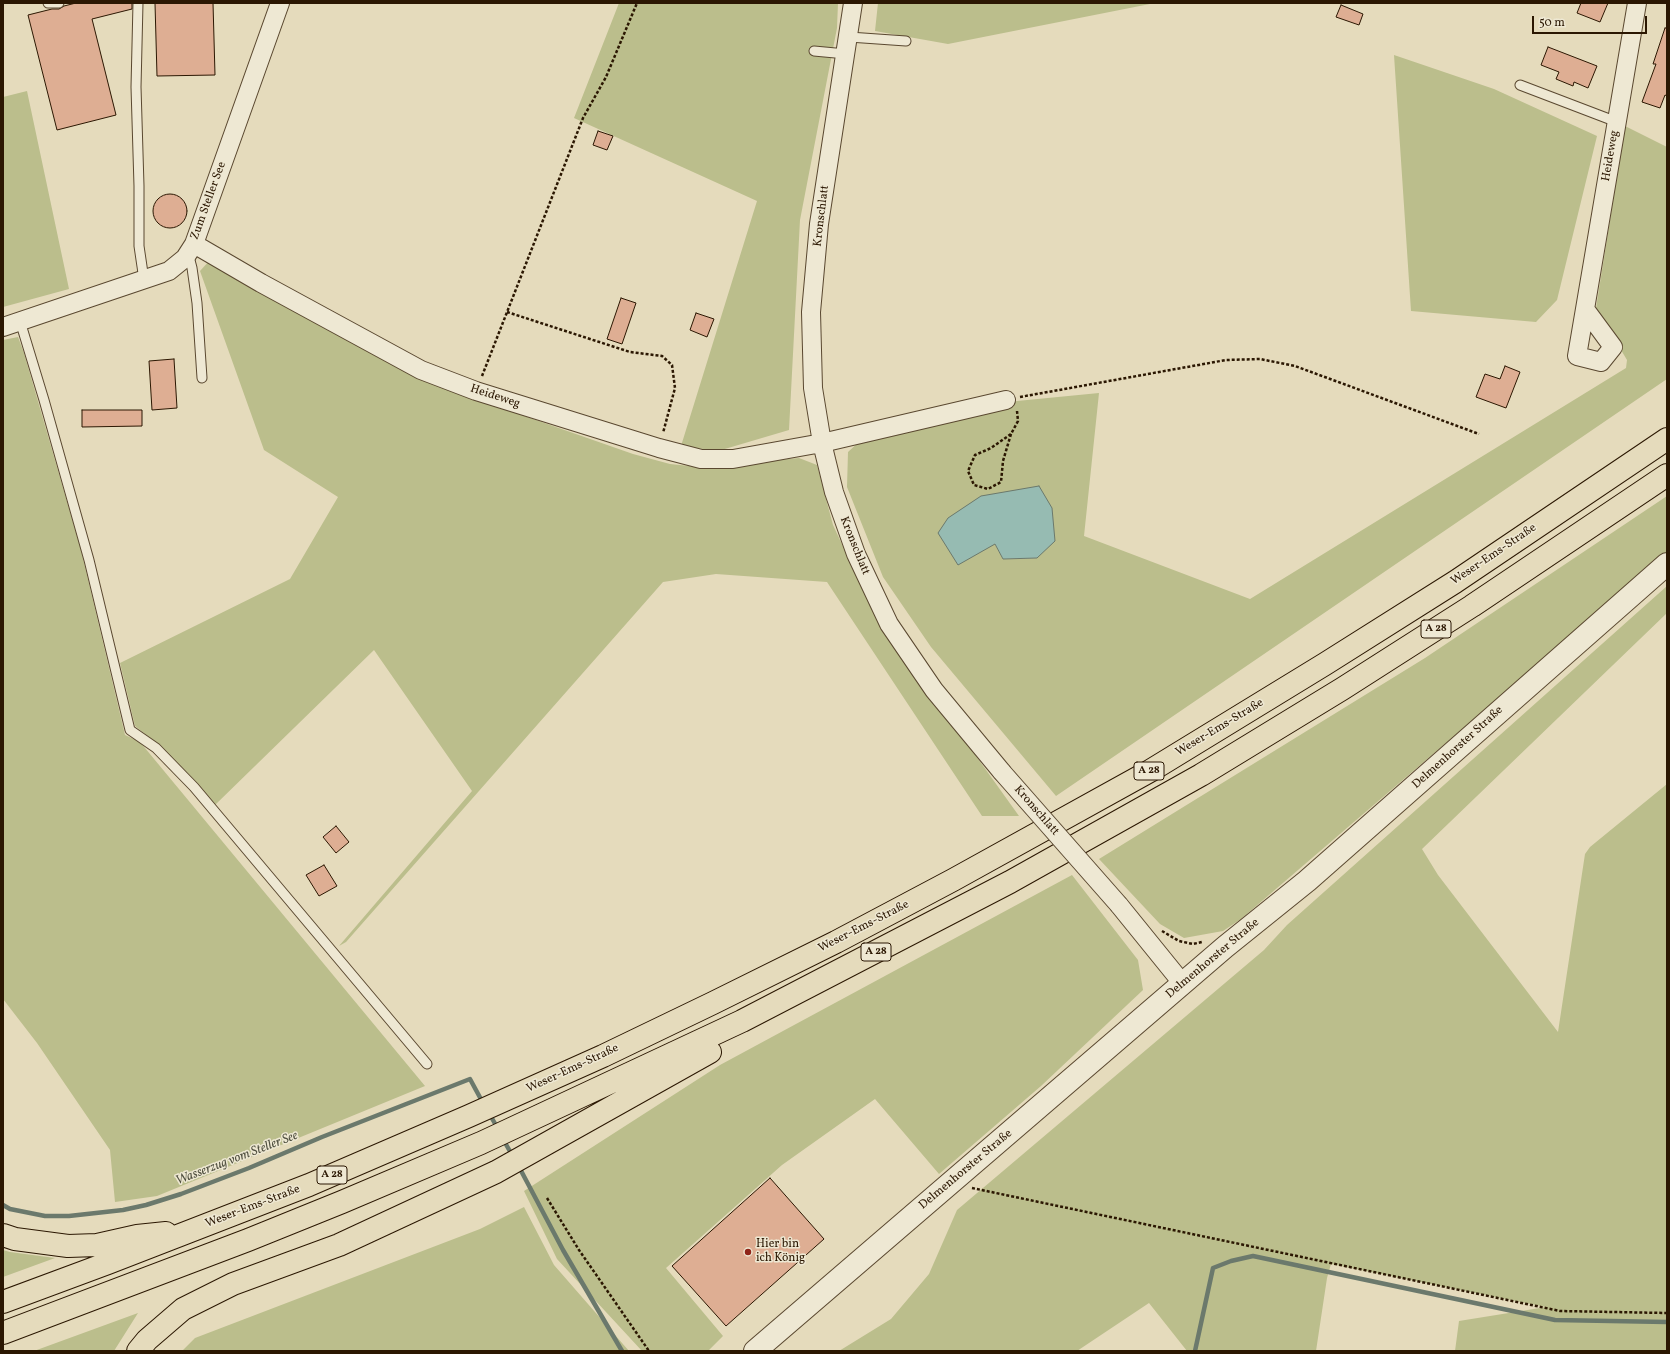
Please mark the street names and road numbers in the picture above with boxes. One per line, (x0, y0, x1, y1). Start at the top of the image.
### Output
street label: Heideweg (1599, 129, 1623, 183)
street label: Zum Steller See (188, 160, 230, 242)
street label: Kronschlatt (811, 184, 833, 248)
street label: Heideweg (468, 382, 522, 412)
street label: Kronschlatt (836, 515, 872, 577)
street label: Weser-Ems-Straße (1449, 521, 1539, 589)
road number: A 28 (1421, 620, 1451, 638)
street label: Weser-Ems-Straße (1173, 696, 1267, 760)
street label: Delmenhorster Straße (1410, 703, 1506, 793)
road number: A 28 (1134, 762, 1164, 780)
street label: Kronschlatt (1010, 783, 1062, 839)
street label: Weser-Ems-Straße (816, 898, 912, 956)
street label: Delmenhorster Straße (1164, 916, 1262, 1002)
road number: A 28 (861, 943, 891, 961)
street label: Weser-Ems-Straße (525, 1041, 621, 1097)
street label: Delmenhorster Straße (917, 1127, 1015, 1213)
road number: A 28 (317, 1166, 347, 1184)
street label: Weser-Ems-Straße (204, 1182, 302, 1232)

